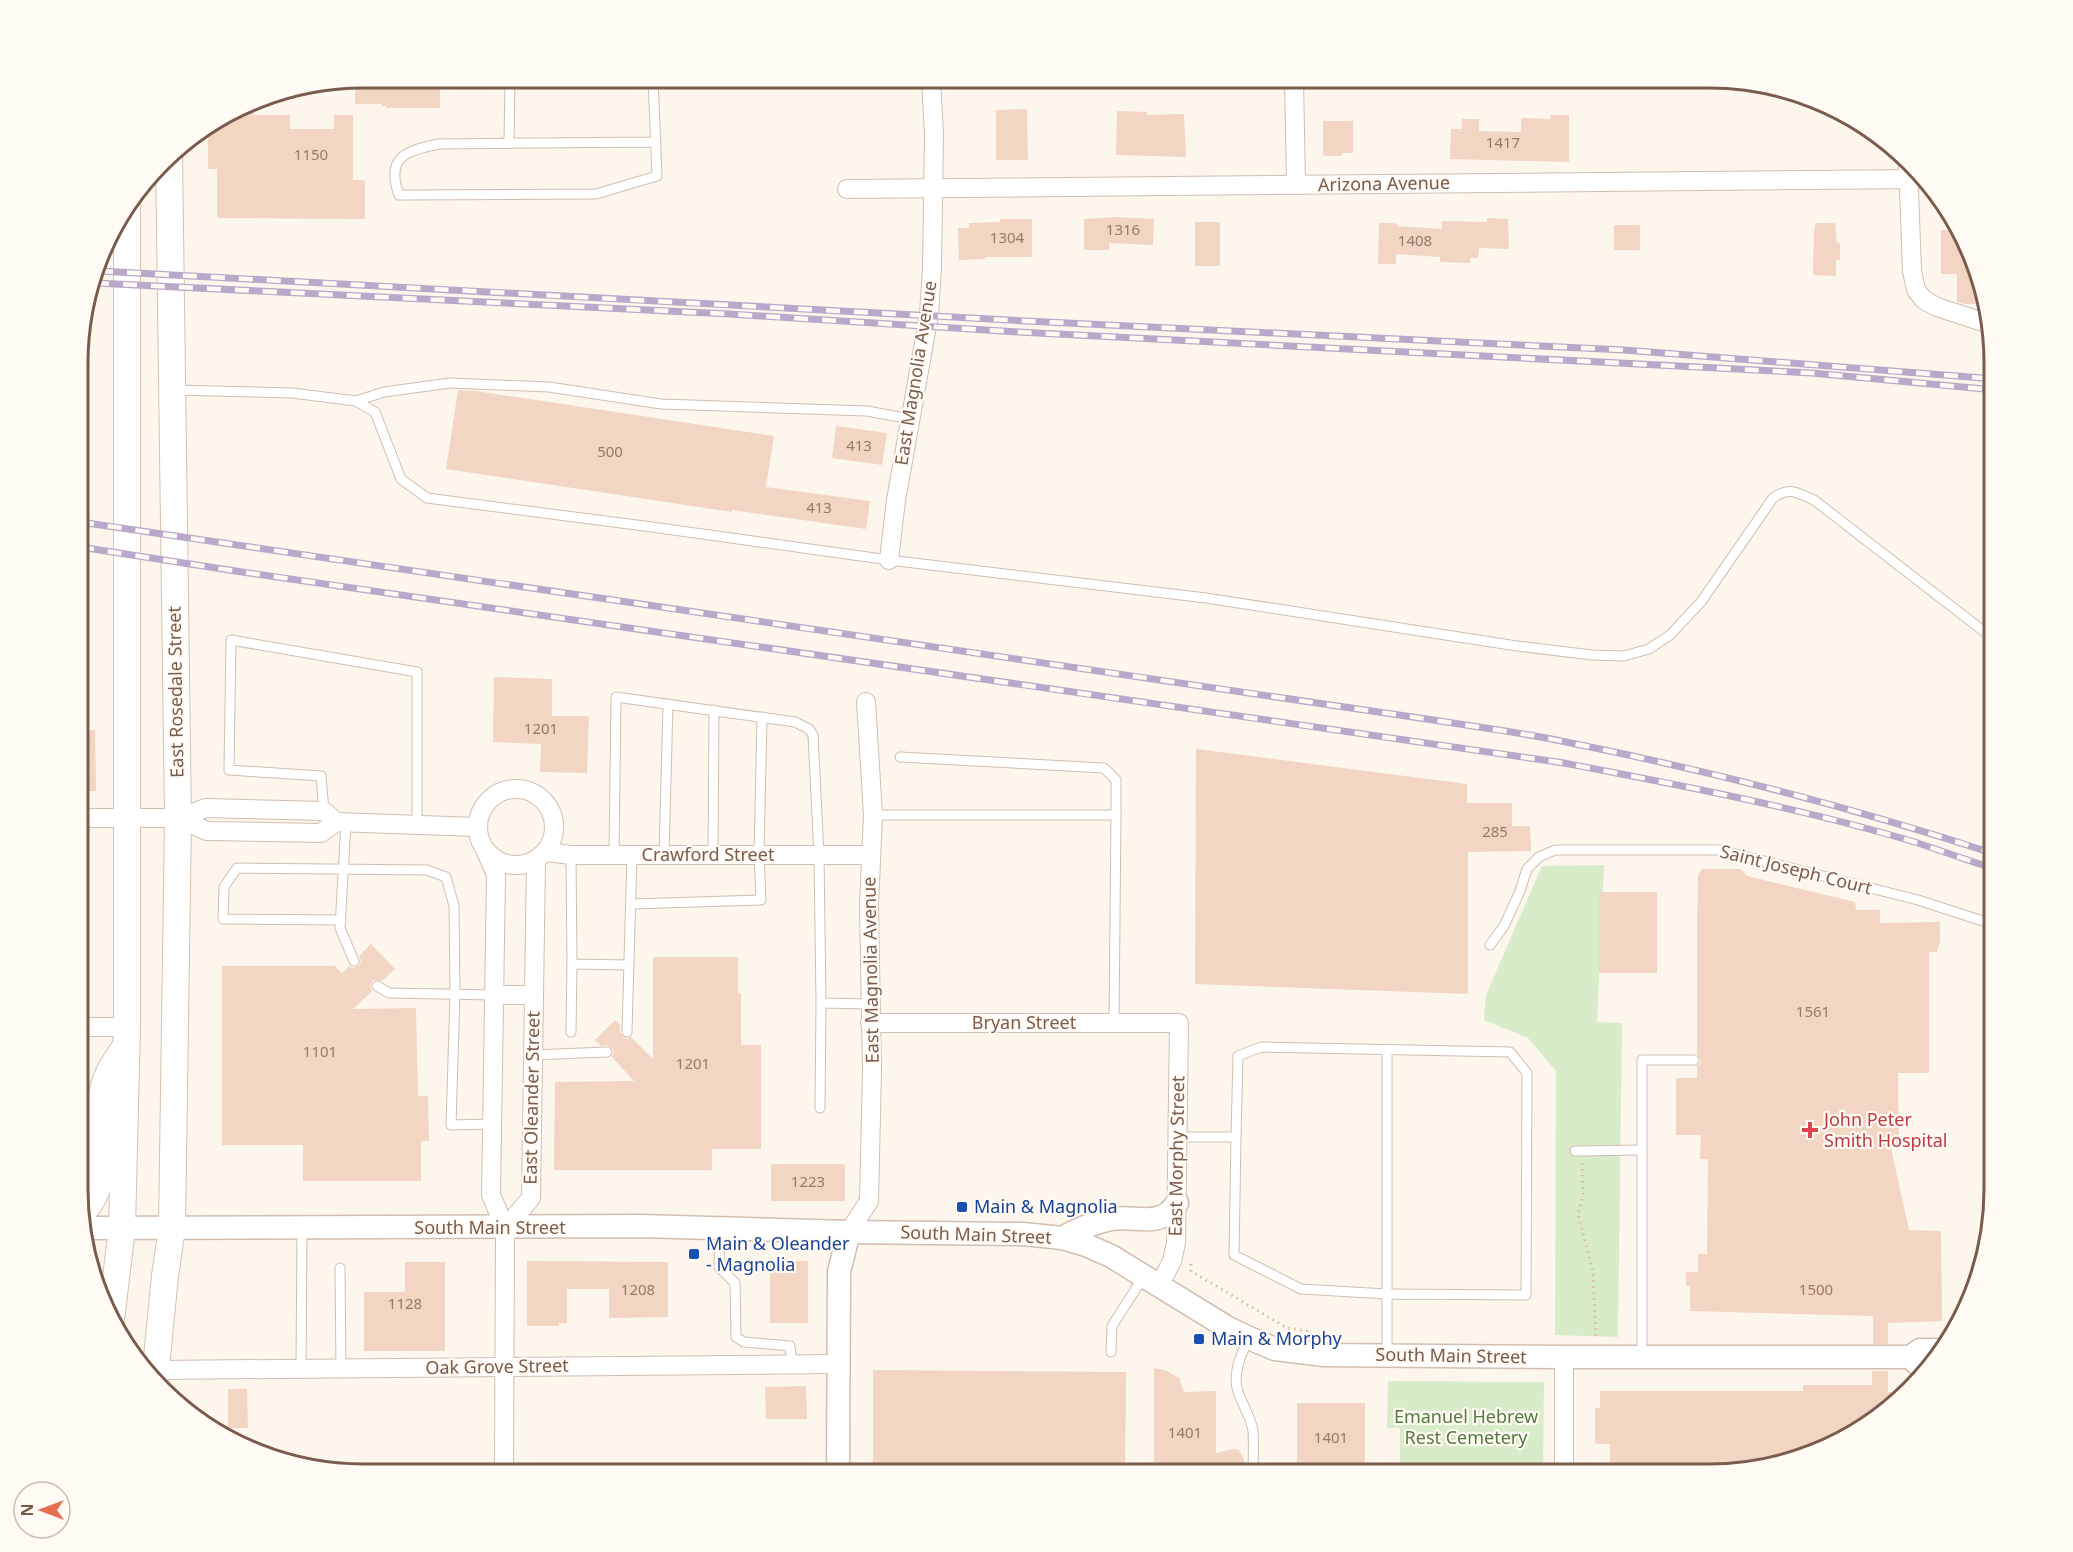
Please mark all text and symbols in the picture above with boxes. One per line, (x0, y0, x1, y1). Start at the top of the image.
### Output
house number: 1417 (1486, 132, 1520, 152)
house number: 1150 (294, 144, 328, 164)
street label: Arizona Avenue (1318, 170, 1450, 196)
house number: 1316 (1106, 219, 1140, 239)
house number: 1304 (990, 227, 1025, 247)
house number: 1408 (1398, 230, 1432, 250)
street label: East Magnolia Avenue (889, 279, 941, 467)
house number: 413 (846, 435, 872, 455)
house number: 500 (597, 441, 623, 461)
house number: 413 (806, 497, 832, 517)
street label: East Rosedale Street (161, 605, 188, 778)
house number: 1201 (524, 718, 558, 738)
house number: 285 (1482, 821, 1508, 841)
street label: Saint Joseph Court (1718, 839, 1875, 900)
street label: Crawford Street (642, 842, 775, 866)
street label: East Magnolia Avenue (856, 876, 884, 1064)
house number: 1561 (1796, 1001, 1830, 1021)
street label: Bryan Street (972, 1010, 1077, 1034)
street label: East Oleander Street (517, 1011, 545, 1185)
house number: 1101 (303, 1041, 337, 1061)
house number: 1201 (676, 1053, 710, 1073)
street label: East Morphy Street (1163, 1075, 1189, 1237)
place label: John Peter Smith Hospital (1822, 1107, 1947, 1152)
marker: John Peter Smith Hospital (1801, 1121, 1819, 1139)
house number: 1223 (791, 1171, 825, 1191)
place label: Main & Magnolia (974, 1194, 1118, 1218)
marker: Main & Magnolia (955, 1200, 969, 1214)
street label: South Main Street (414, 1215, 566, 1239)
street label: South Main Street (900, 1219, 1053, 1249)
place label: Main & Oleander - Magnolia (706, 1231, 850, 1276)
marker: Main & Oleander - Magnolia (687, 1247, 701, 1261)
house number: 1208 (621, 1279, 655, 1299)
house number: 1500 (1799, 1279, 1833, 1299)
house number: 1128 (388, 1293, 422, 1313)
place label: Main & Morphy (1211, 1326, 1343, 1350)
marker: Main & Morphy (1192, 1332, 1206, 1346)
street label: South Main Street (1375, 1342, 1527, 1368)
street label: Oak Grove Street (425, 1353, 569, 1379)
park label: Emanuel Hebrew Rest Cemetery (1394, 1404, 1538, 1449)
house number: 1401 (1168, 1422, 1202, 1442)
house number: 1401 (1314, 1427, 1348, 1447)
north arrow (12, 1480, 72, 1540)
text: N (16, 1503, 38, 1517)

